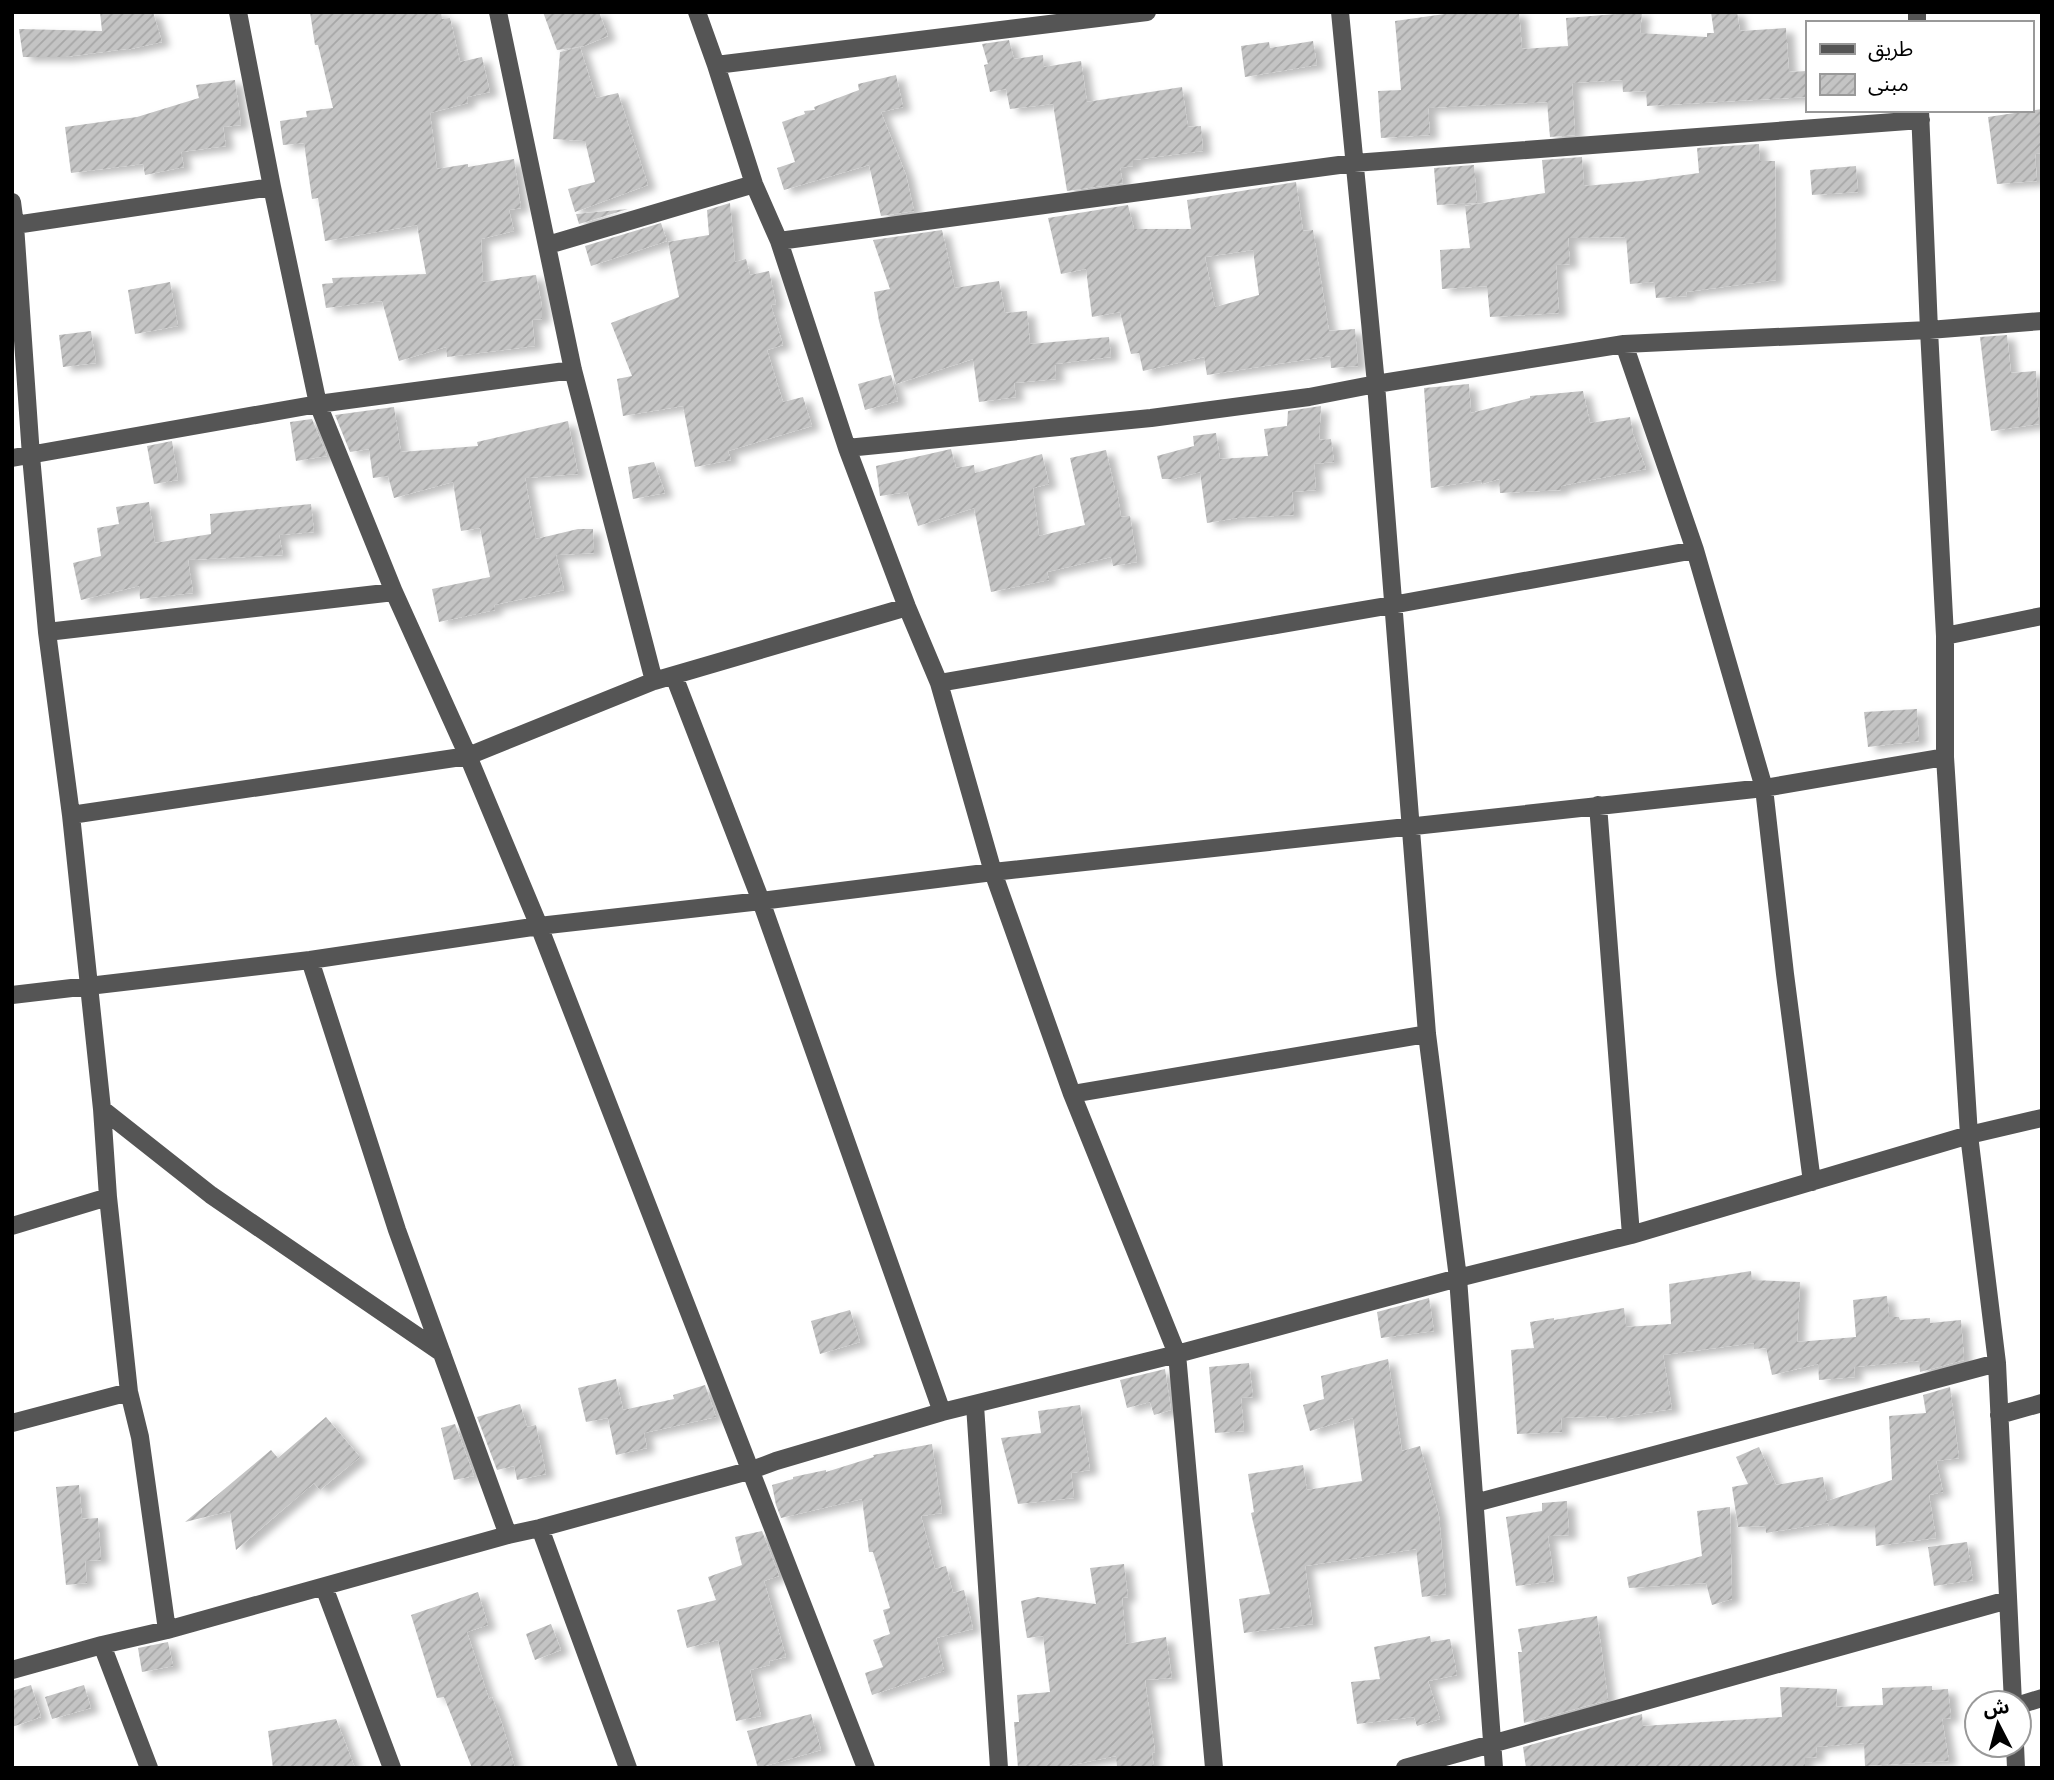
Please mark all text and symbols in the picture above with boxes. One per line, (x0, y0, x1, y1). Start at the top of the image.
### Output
legend (1806, 21, 2033, 112)
text: طريق (1868, 35, 1913, 62)
text: مبنى (1868, 70, 1909, 97)
north arrow (1963, 1689, 2033, 1759)
text: ش (1982, 1694, 2010, 1720)

